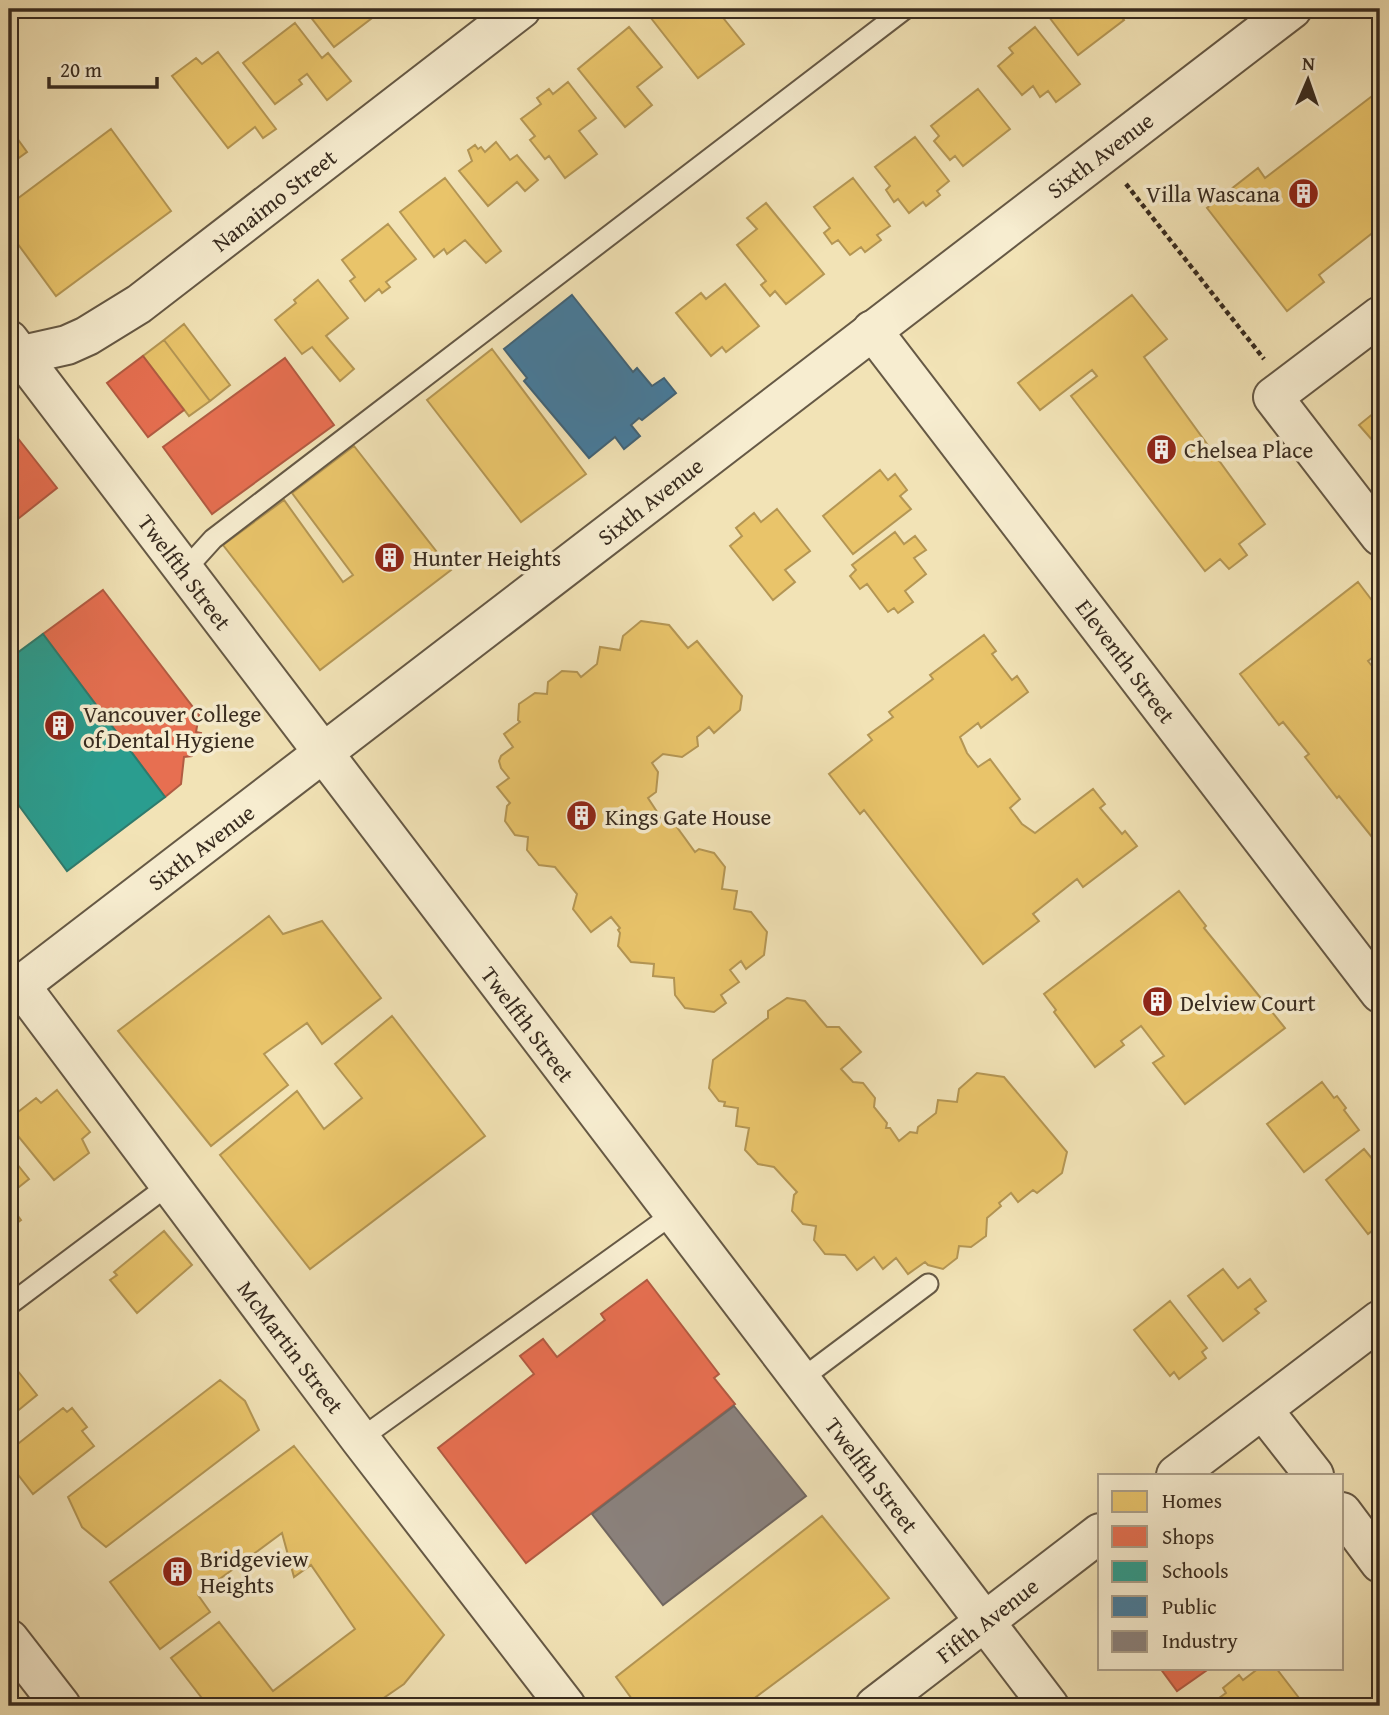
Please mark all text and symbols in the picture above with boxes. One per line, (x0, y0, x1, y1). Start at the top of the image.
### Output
scale bar (49, 46, 158, 90)
north arrow (1274, 46, 1344, 116)
text: N (1302, 49, 1316, 77)
text: 20 m (60, 54, 102, 85)
street label: Sixth Avenue (1040, 104, 1160, 206)
street label: Nanaimo Street (205, 141, 343, 259)
building icon: Villa Wascana (1286, 176, 1320, 210)
place label: Villa Wascana (1146, 177, 1280, 210)
building icon: Chelsea Place (1144, 432, 1178, 466)
place label: Chelsea Place (1184, 433, 1313, 466)
street label: Sixth Avenue (590, 449, 710, 553)
street label: Twelfth Street (130, 507, 240, 637)
building icon: Hunter Heights (373, 540, 407, 574)
place label: Hunter Heights (413, 541, 561, 574)
street label: Eleventh Street (1068, 592, 1184, 730)
place label: Vancouver College of Dental Hygiene (83, 697, 261, 756)
building icon: Vancouver College of Dental Hygiene (43, 709, 77, 743)
street label: Sixth Avenue (141, 796, 261, 898)
building icon: Kings Gate House (565, 799, 599, 833)
place label: Kings Gate House (605, 800, 771, 833)
street label: Twelfth Street (473, 959, 583, 1089)
building icon: Delview Court (1140, 985, 1174, 1019)
place label: Delview Court (1180, 986, 1316, 1019)
street label: McMartin Street (230, 1274, 352, 1420)
street label: Twelfth Street (817, 1410, 927, 1540)
legend (1098, 1474, 1344, 1670)
text: Homes (1162, 1485, 1222, 1516)
text: Shops (1162, 1521, 1214, 1552)
place label: Bridgeview Heights (200, 1542, 309, 1601)
building icon: Bridgeview Heights (160, 1554, 194, 1588)
text: Schools (1162, 1555, 1229, 1586)
street label: Fifth Avenue (929, 1569, 1045, 1671)
text: Public (1162, 1591, 1217, 1622)
text: Industry (1162, 1625, 1238, 1656)

